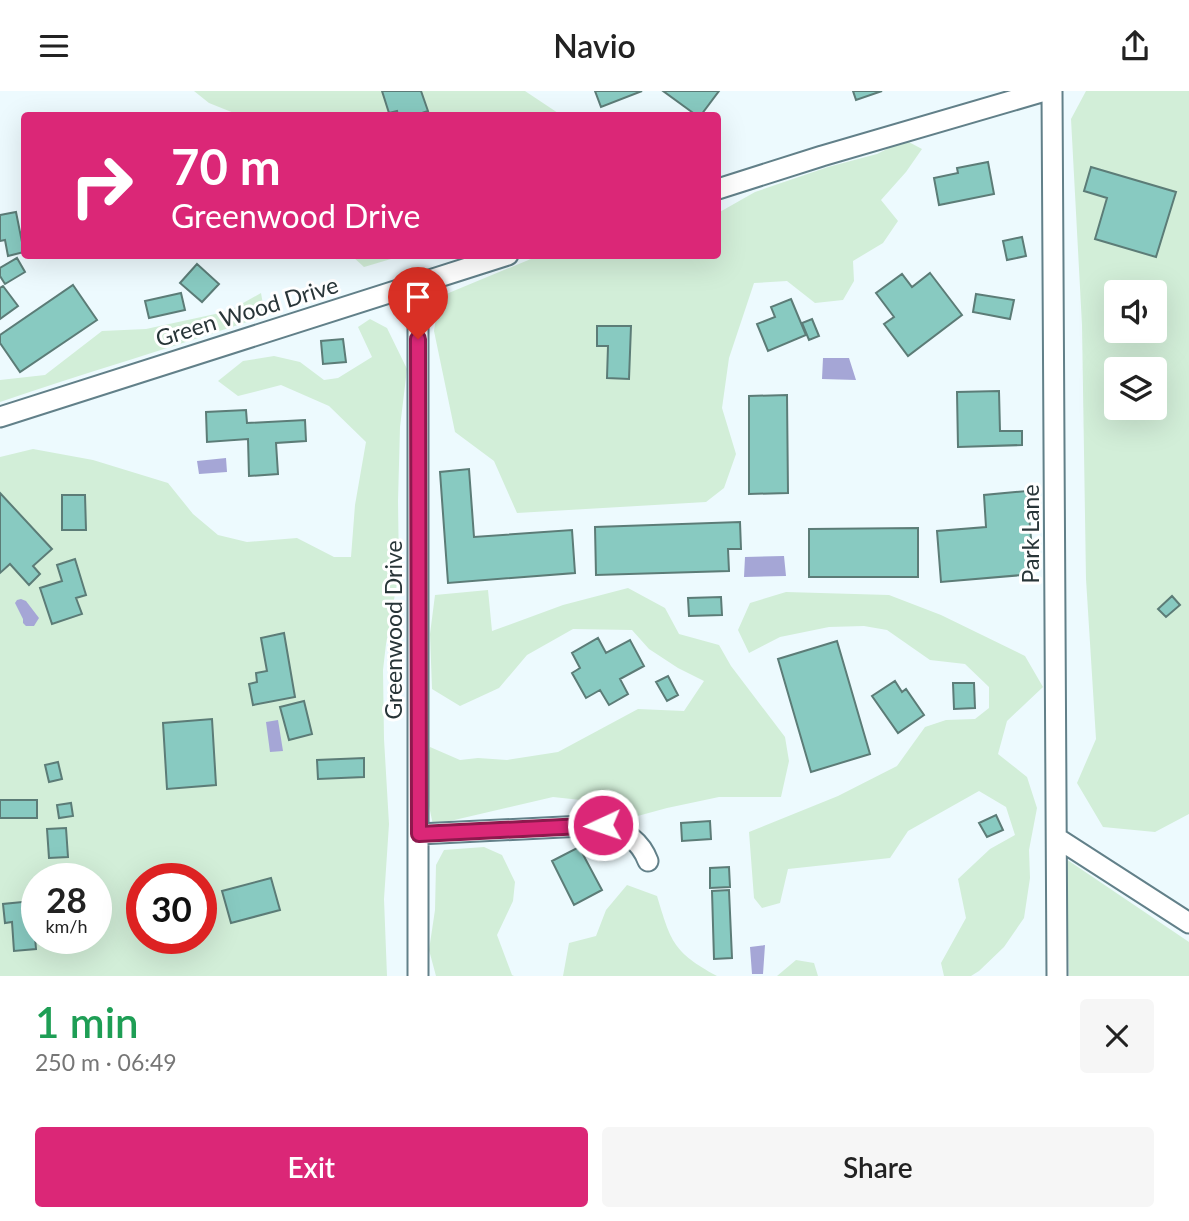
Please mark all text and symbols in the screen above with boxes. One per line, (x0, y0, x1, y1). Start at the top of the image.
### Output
text: Navio (553, 26, 636, 65)
icon: menu (35, 27, 73, 65)
icon: share (1116, 27, 1154, 65)
text: 70 m (171, 137, 281, 195)
icon: right (56, 140, 147, 231)
text: Greenwood Drive (171, 196, 420, 235)
pin (388, 267, 448, 339)
street label: Green Wood Drive (152, 270, 341, 352)
icon: arrive (399, 278, 437, 316)
map controls (1104, 280, 1167, 420)
button: sound (1104, 280, 1167, 343)
button: layers (1104, 357, 1167, 420)
street label: Park Lane (1016, 484, 1044, 584)
street label: Greenwood Drive (379, 540, 407, 720)
position arrow (566, 788, 640, 862)
speed limit sign: 30 (126, 863, 217, 954)
text: 28 (46, 878, 87, 920)
text: km/h (45, 915, 88, 937)
text: 1 min (35, 997, 139, 1047)
button: close (1080, 999, 1154, 1073)
text: 250 m · 06:49 (35, 1048, 177, 1076)
button: Exit (35, 1127, 588, 1207)
button: Share (602, 1127, 1154, 1207)

